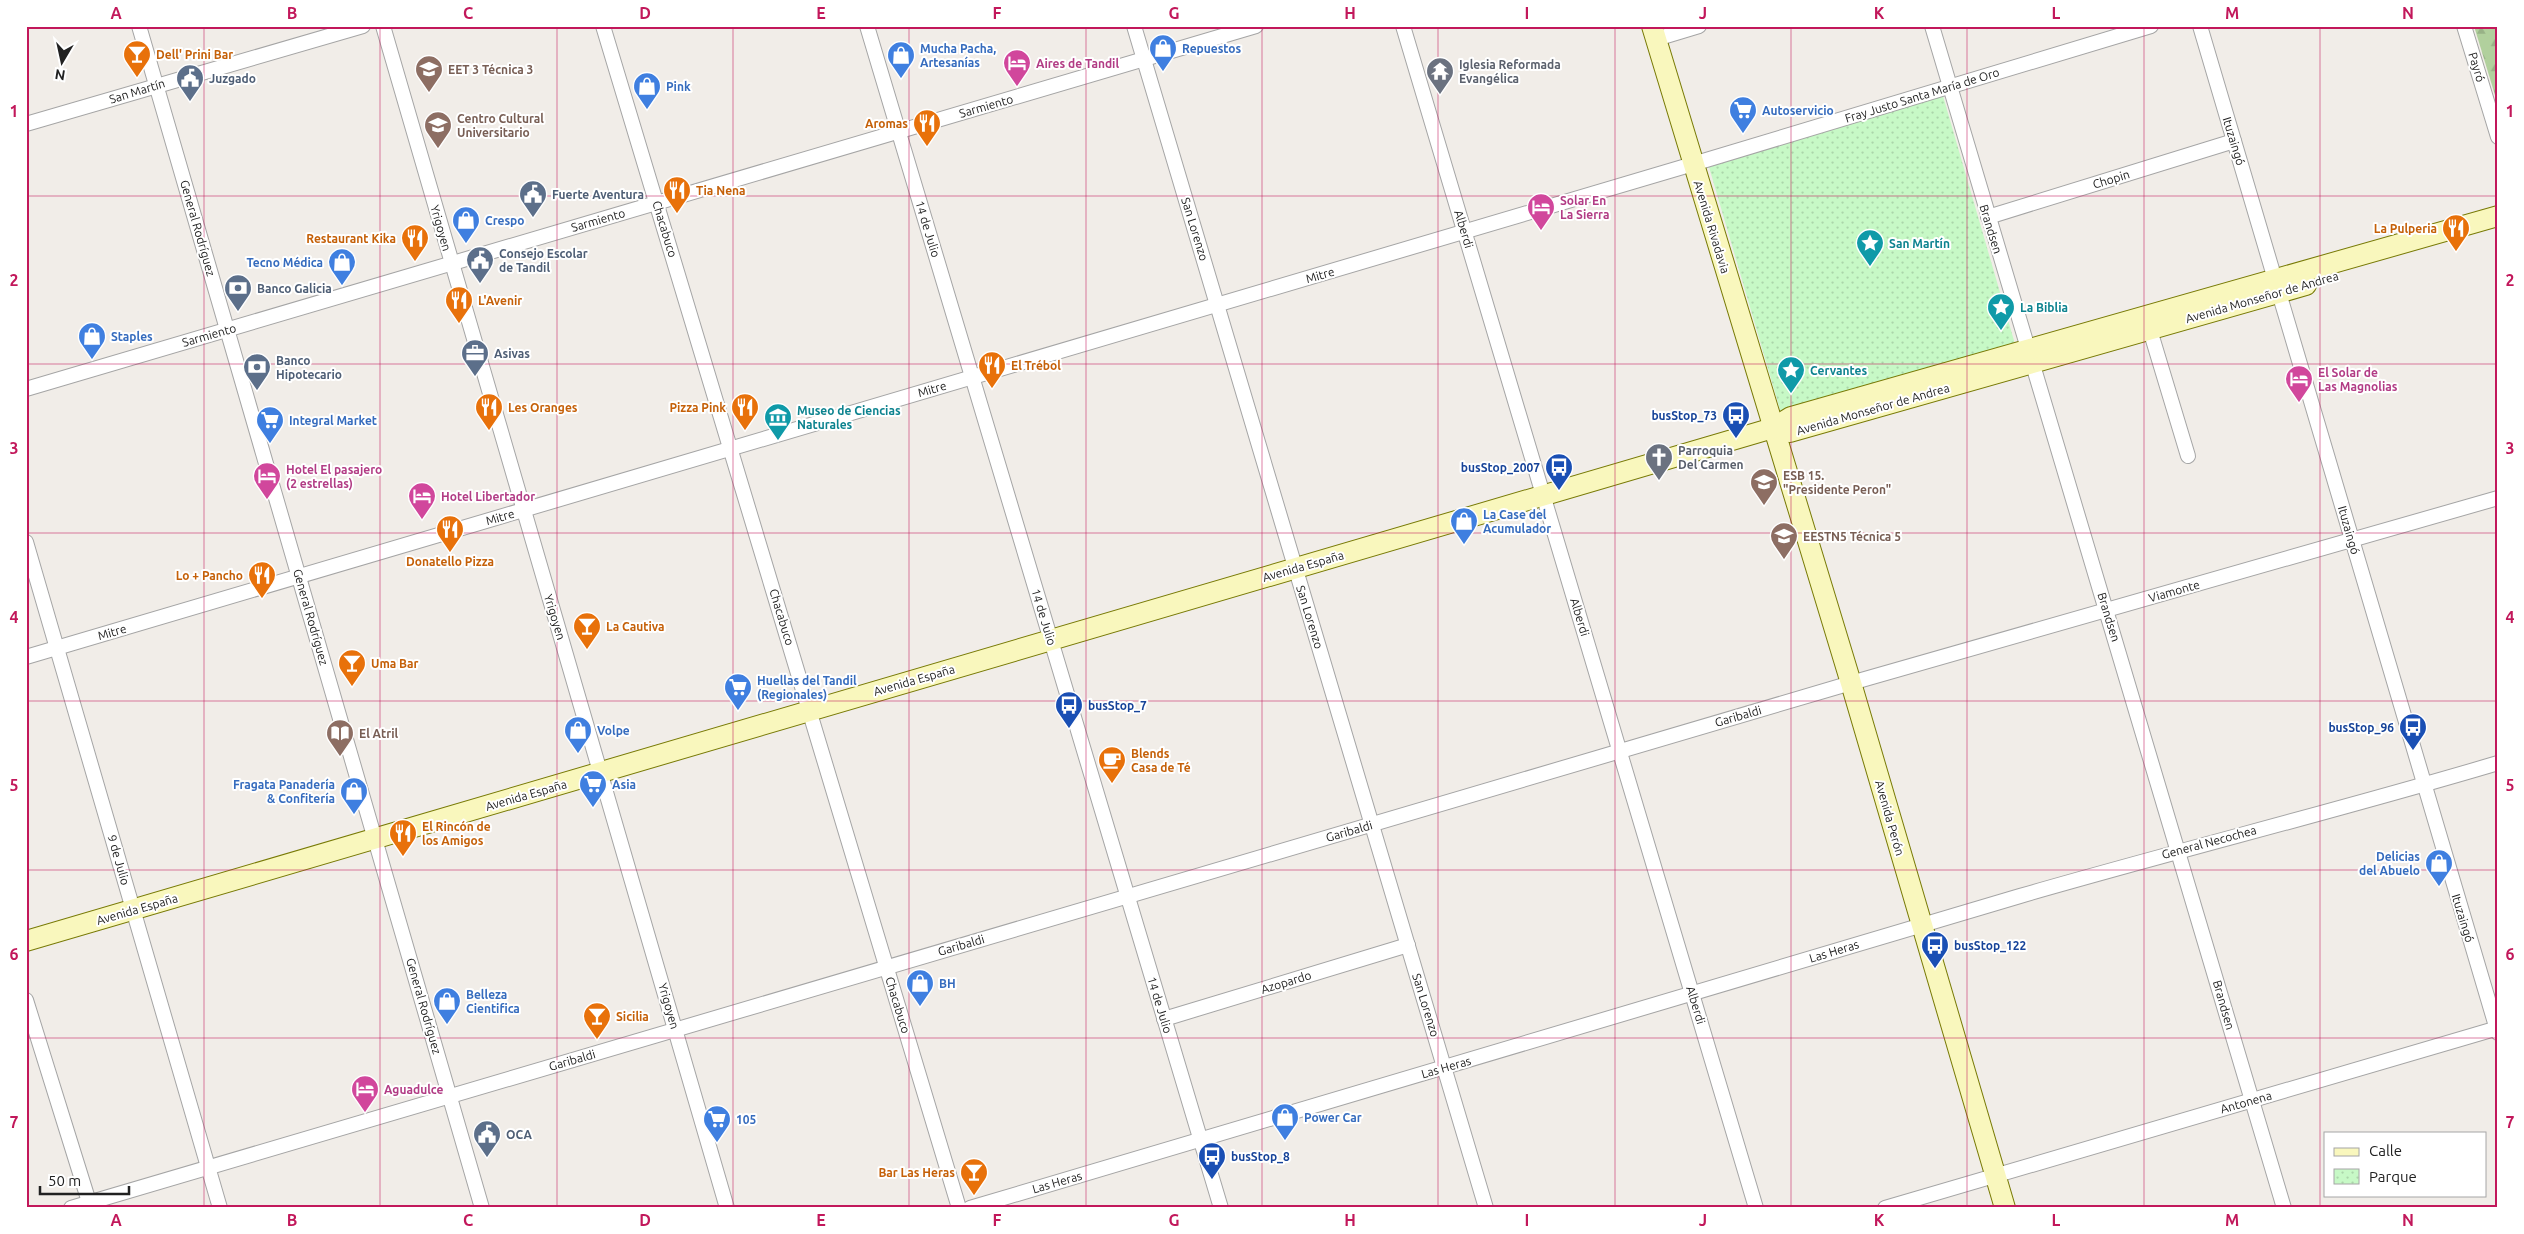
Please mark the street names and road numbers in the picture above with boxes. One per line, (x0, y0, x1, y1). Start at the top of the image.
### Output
street label: Payró (2466, 50, 2488, 84)
street label: Fray Justo Santa María de Oro (1843, 65, 2001, 125)
street label: San Martín (108, 76, 166, 106)
street label: Sarmiento (958, 92, 1014, 120)
street label: Ituzaingó (2220, 115, 2248, 167)
street label: Chopin (2091, 167, 2131, 191)
street label: General Rodríguez (178, 178, 218, 278)
street label: Avenida Rivadavia (1692, 179, 1732, 275)
street label: San Lorenzo (1179, 196, 1211, 262)
street label: Chacabuco (650, 199, 680, 259)
street label: 14 de Julio (913, 199, 943, 259)
street label: Brandsen (1977, 203, 2005, 255)
street label: Yrigoyen (428, 204, 454, 252)
street label: Sarmiento (570, 206, 626, 234)
street label: Alberdi (1452, 208, 1476, 250)
street label: Mitre (1304, 265, 1336, 285)
street label: Avenida Monseñor de Andrea (2184, 269, 2340, 325)
street label: Sarmiento (181, 321, 237, 349)
street label: Mitre (916, 379, 948, 399)
street label: Avenida Monseñor de Andrea (1795, 381, 1951, 437)
street label: Ituzaingó (2336, 504, 2362, 556)
street label: Mitre (484, 507, 516, 527)
street label: Avenida España (1261, 548, 1345, 584)
street label: General Rodríguez (291, 567, 331, 667)
street label: Viamonte (2147, 577, 2201, 605)
street label: San Lorenzo (1294, 584, 1326, 650)
street label: Chacabuco (767, 587, 797, 647)
street label: 14 de Julio (1029, 587, 1059, 647)
street label: Brandsen (2095, 591, 2123, 643)
street label: Yrigoyen (542, 593, 568, 641)
street label: Alberdi (1568, 596, 1592, 638)
street label: Mitre (96, 622, 128, 642)
street label: Avenida España (872, 662, 956, 698)
street label: Garibaldi (1713, 703, 1763, 729)
street label: Avenida España (484, 777, 568, 813)
street label: Avenida Perón (1873, 779, 1907, 857)
street label: Garibaldi (1324, 818, 1374, 844)
street label: General Necochea (2160, 823, 2258, 861)
street label: 9 de Julio (106, 833, 132, 887)
street label: Avenida España (95, 891, 179, 927)
street label: Ituzaingó (2449, 892, 2477, 944)
street label: Garibaldi (936, 932, 986, 958)
street label: Las Heras (1808, 937, 1860, 965)
street label: General Rodríguez (404, 956, 444, 1056)
street label: Azopardo (1259, 968, 1313, 996)
street label: San Lorenzo (1410, 972, 1442, 1038)
street label: Chacabuco (883, 975, 913, 1035)
street label: 14 de Julio (1145, 975, 1175, 1035)
street label: Brandsen (2211, 979, 2237, 1031)
street label: Yrigoyen (656, 982, 682, 1030)
street label: Alberdi (1684, 984, 1708, 1026)
street label: Garibaldi (547, 1047, 597, 1073)
street label: Las Heras (1420, 1054, 1472, 1080)
street label: Antonena (2219, 1088, 2273, 1116)
street label: Las Heras (1031, 1169, 1083, 1195)

